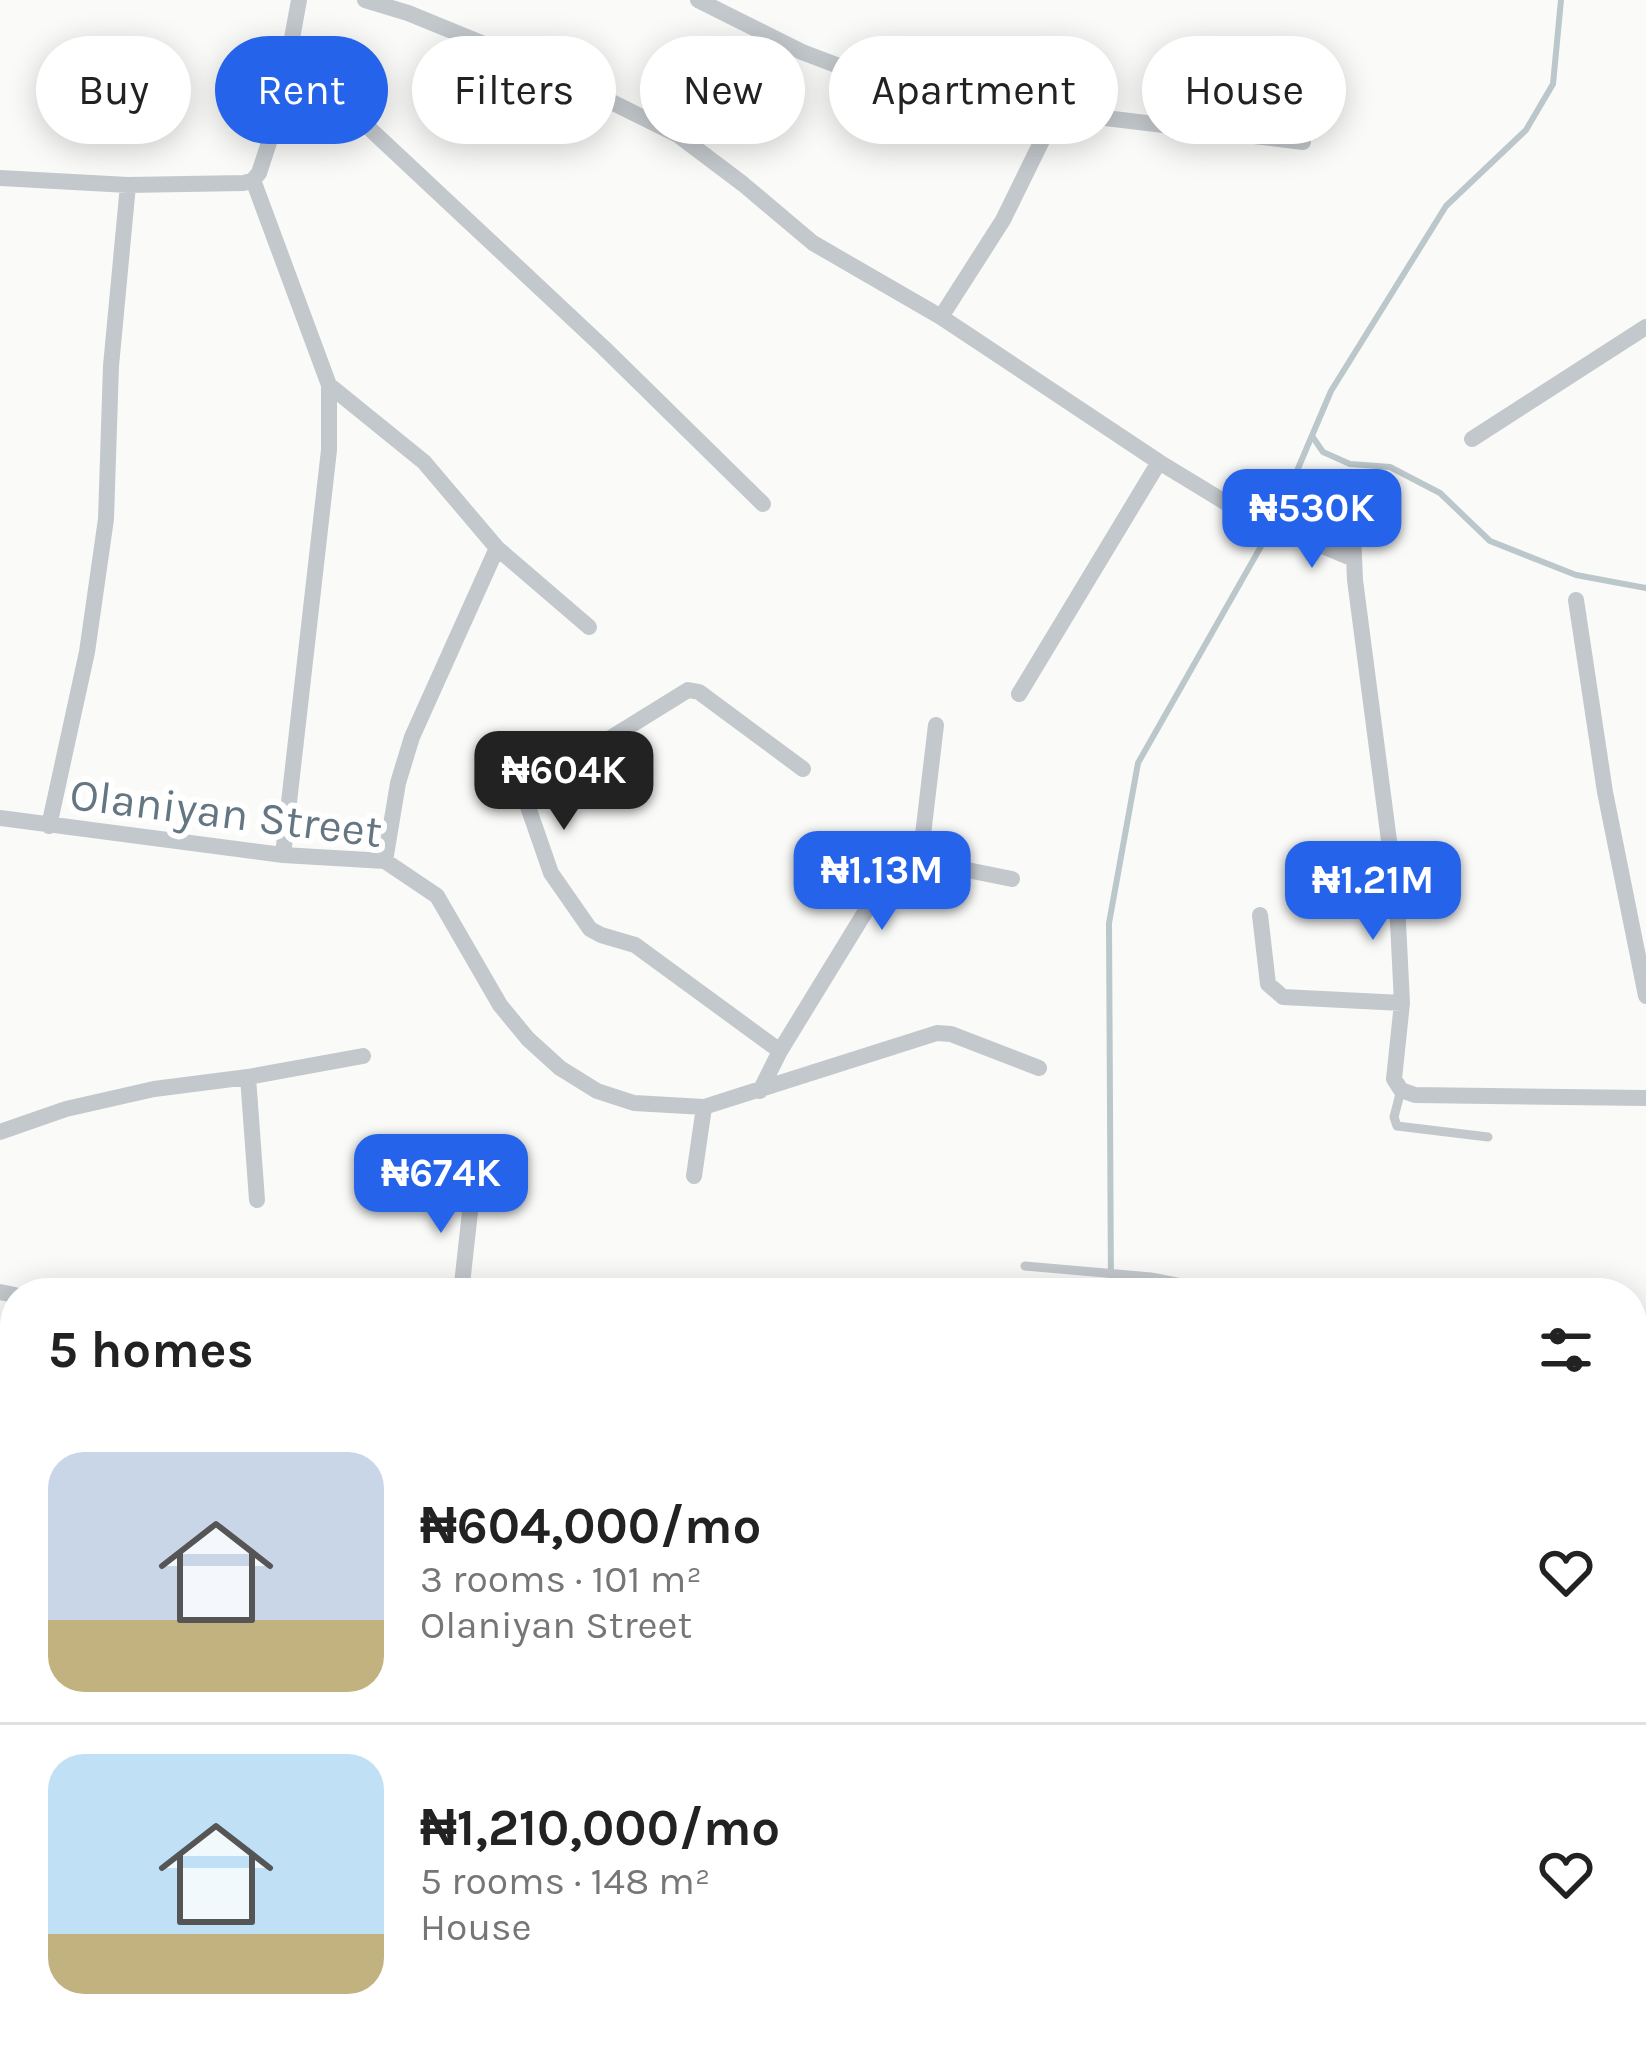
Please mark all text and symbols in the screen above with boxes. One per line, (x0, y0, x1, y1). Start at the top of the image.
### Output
chip: Buy (36, 36, 191, 144)
chip: Rent (215, 36, 388, 144)
chip: Filters (412, 36, 616, 144)
chip: New (640, 36, 805, 144)
chip: Apartment (829, 36, 1118, 144)
chip: House (1142, 36, 1346, 144)
pin: ₦530K (1228, 469, 1396, 571)
text: ₦530K (1249, 485, 1375, 531)
pin: ₦604K (480, 731, 648, 833)
text: ₦604K (501, 747, 627, 793)
street label: Olaniyan Street (67, 768, 385, 859)
pin: ₦1.13M (784, 831, 980, 933)
pin: ₦1.21M (1275, 841, 1471, 943)
text: ₦1.13M (821, 847, 943, 893)
text: ₦1.21M (1312, 857, 1434, 903)
pin: ₦674K (357, 1134, 525, 1236)
text: ₦674K (381, 1150, 501, 1196)
icon: filters (1533, 1317, 1599, 1383)
text: 5 homes (48, 1320, 254, 1380)
text: ₦604,000/mo (420, 1496, 761, 1556)
icon: home (144, 1500, 288, 1644)
icon: heart (1533, 1539, 1599, 1605)
text: 3 rooms · 101 m² (420, 1556, 702, 1602)
text: Olaniyan Street (420, 1602, 692, 1648)
text: ₦1,210,000/mo (420, 1798, 780, 1858)
icon: home (144, 1802, 288, 1946)
icon: heart (1533, 1841, 1599, 1907)
text: 5 rooms · 148 m² (420, 1858, 711, 1904)
text: House (420, 1904, 532, 1950)

